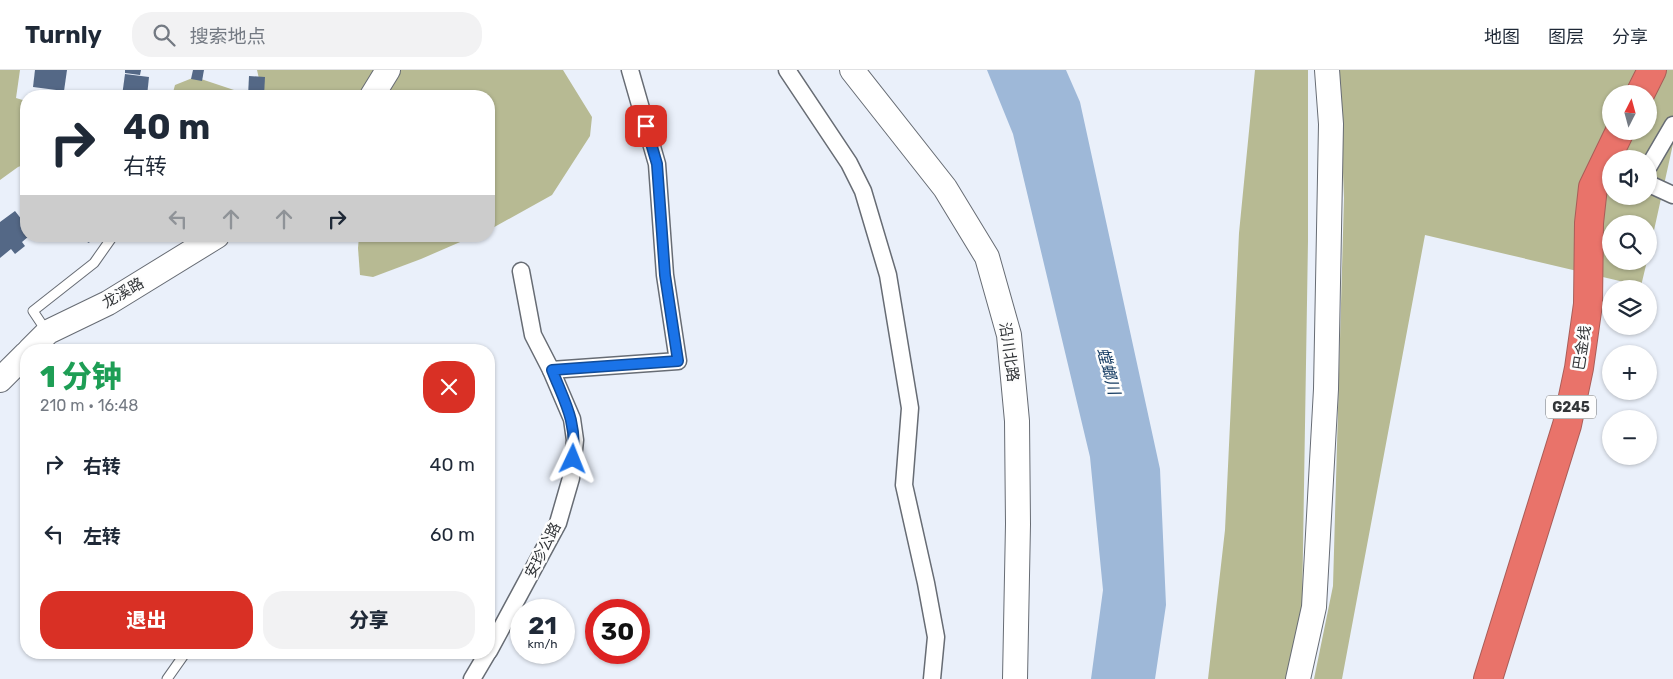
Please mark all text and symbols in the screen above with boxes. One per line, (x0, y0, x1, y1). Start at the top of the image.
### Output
search box (132, 12, 482, 57)
text: Turnly (25, 21, 102, 49)
icon: search (150, 21, 178, 49)
text: 搜索地点 (190, 25, 266, 48)
text: 地图 (1484, 26, 1520, 48)
text: 图层 (1548, 26, 1584, 48)
text: 分享 (1612, 26, 1648, 48)
north arrow (1602, 85, 1658, 140)
map controls (1602, 85, 1657, 465)
pin (625, 105, 667, 147)
text: 40 m (123, 106, 210, 148)
icon: right (40, 110, 105, 175)
icon: arrive (632, 112, 660, 140)
button: sound (1602, 150, 1657, 205)
text: 右转 (123, 153, 167, 180)
icon: left (164, 205, 192, 233)
icon: ahead (217, 205, 245, 233)
icon: ahead (270, 205, 298, 233)
icon: right (323, 205, 351, 233)
button: search (1602, 215, 1657, 270)
street label: 龙溪路 (99, 274, 147, 312)
button: layers (1602, 280, 1657, 335)
street label: 沿川北路 (996, 321, 1022, 383)
street label: 巴金线 (1570, 324, 1594, 372)
water label: 螳螂川 (1093, 345, 1124, 399)
button: + (1602, 345, 1657, 400)
text: 1 分钟 (40, 359, 122, 395)
button: close (423, 361, 475, 413)
text: 210 m · 16:48 (40, 396, 138, 415)
road number: G245 (1546, 396, 1596, 418)
button: − (1602, 410, 1657, 465)
position arrow (546, 432, 598, 484)
icon: right (40, 450, 68, 478)
text: 40 m (430, 453, 475, 476)
text: 右转 (83, 455, 121, 478)
street label: 安珍公路 (521, 519, 565, 581)
icon: left (40, 520, 68, 548)
text: 60 m (430, 523, 475, 546)
text: 左转 (83, 525, 121, 548)
button: 退出 (40, 591, 253, 649)
button: 分享 (263, 591, 475, 649)
speed limit sign: 30 (585, 599, 650, 664)
text: 21 (528, 611, 557, 640)
text: km/h (528, 637, 557, 651)

